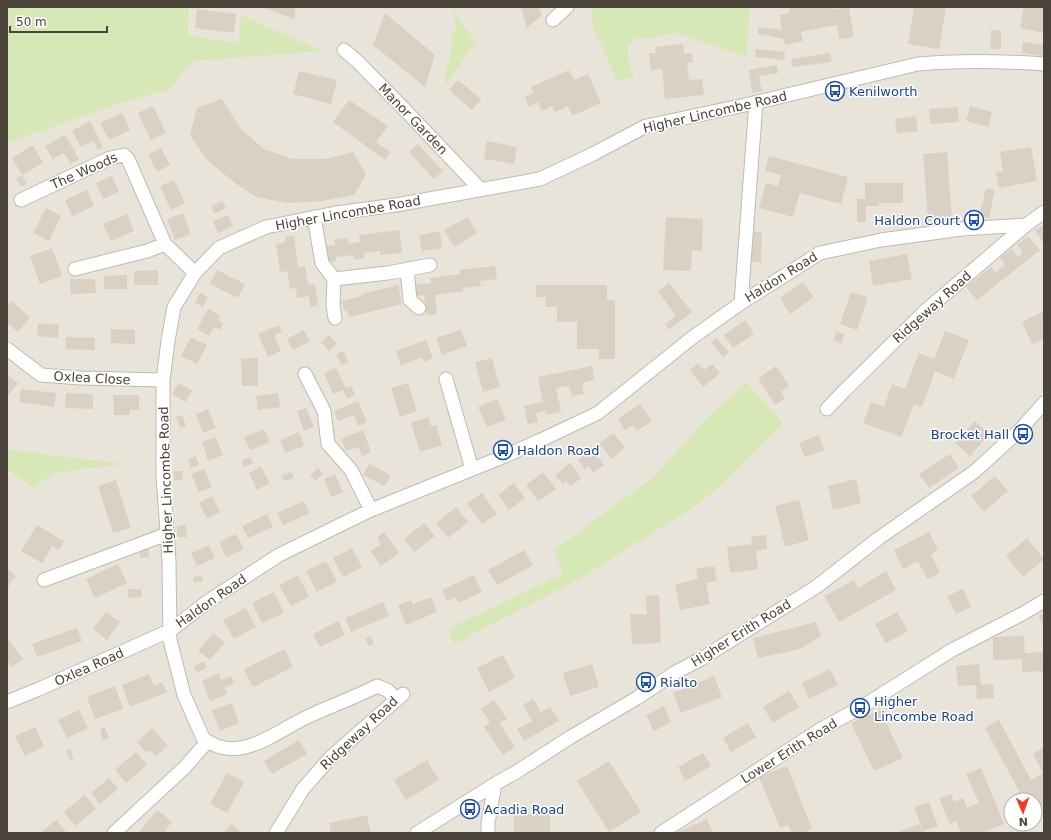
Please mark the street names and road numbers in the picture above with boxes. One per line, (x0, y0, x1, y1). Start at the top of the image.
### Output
street label: Manor Garden (375, 81, 451, 157)
street label: Higher Lincombe Road (642, 88, 788, 136)
street label: The Woods (47, 150, 120, 193)
street label: Higher Lincombe Road (274, 193, 422, 233)
street label: Haldon Road (742, 249, 820, 305)
street label: Ridgeway Road (890, 268, 974, 346)
street label: Oxlea Close (53, 368, 131, 388)
street label: Higher Lincombe Road (156, 406, 176, 554)
street label: Haldon Road (173, 571, 249, 631)
street label: Higher Erith Road (688, 596, 794, 670)
street label: Oxlea Road (52, 645, 126, 689)
street label: Ridgeway Road (317, 693, 401, 773)
street label: Lower Erith Road (738, 715, 840, 787)

